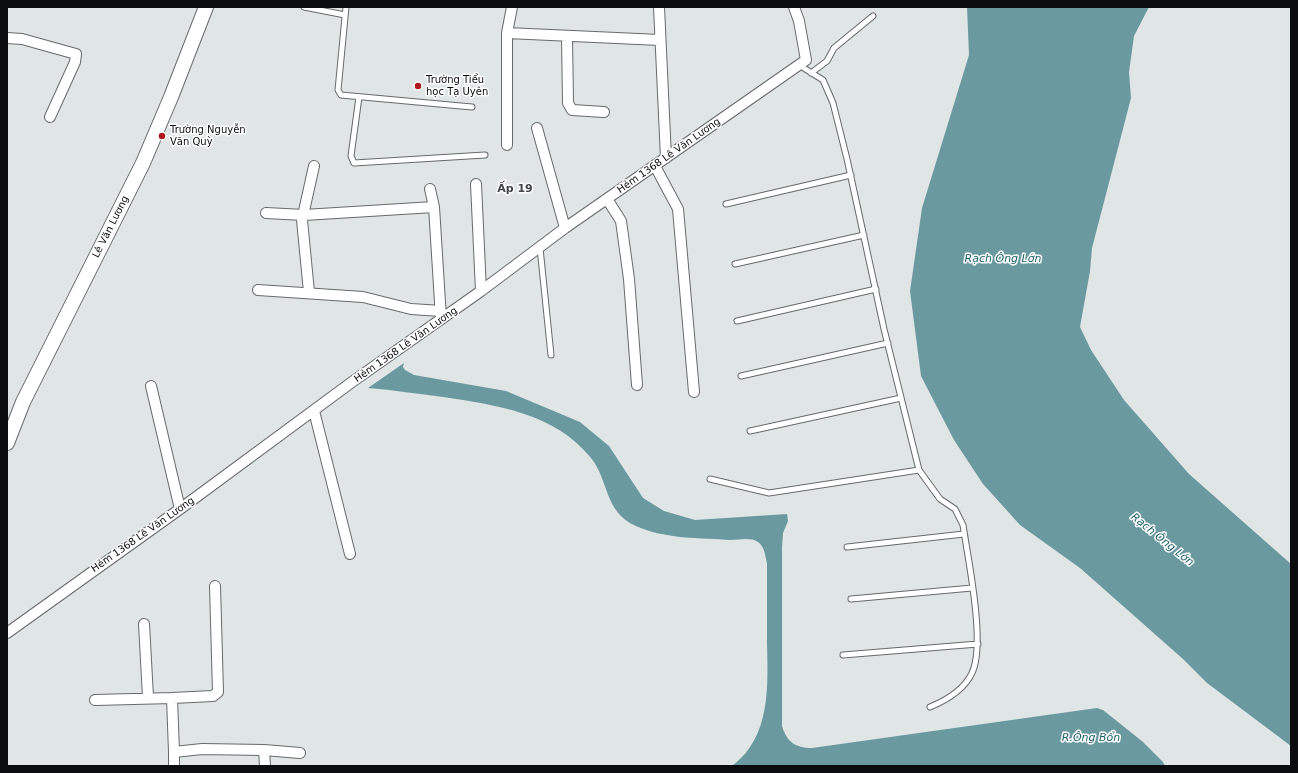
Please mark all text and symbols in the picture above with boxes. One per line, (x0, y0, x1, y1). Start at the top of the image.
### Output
place label: Trường Tiểu học Tạ Uyên (426, 74, 488, 98)
marker: Trường Tiểu học Tạ Uyên (413, 81, 423, 91)
street label: Hẻm 1368 Lê Văn Lương (615, 116, 723, 196)
place label: Trường Nguyễn Văn Quỳ (170, 124, 246, 148)
marker: Trường Nguyễn Văn Quỳ (157, 131, 167, 141)
district label: Ấp 19 (497, 182, 533, 196)
street label: Lê Văn Lương (90, 194, 132, 260)
water label: Rạch Ông Lớn (965, 252, 1041, 266)
street label: Hẻm 1368 Lê Văn Lương (352, 305, 460, 385)
street label: Hẻm 1368 Lê Văn Lương (89, 495, 197, 575)
water label: Rạch Ông Lớn (1128, 511, 1196, 569)
water label: R.Ông Bổn (1062, 731, 1120, 745)

